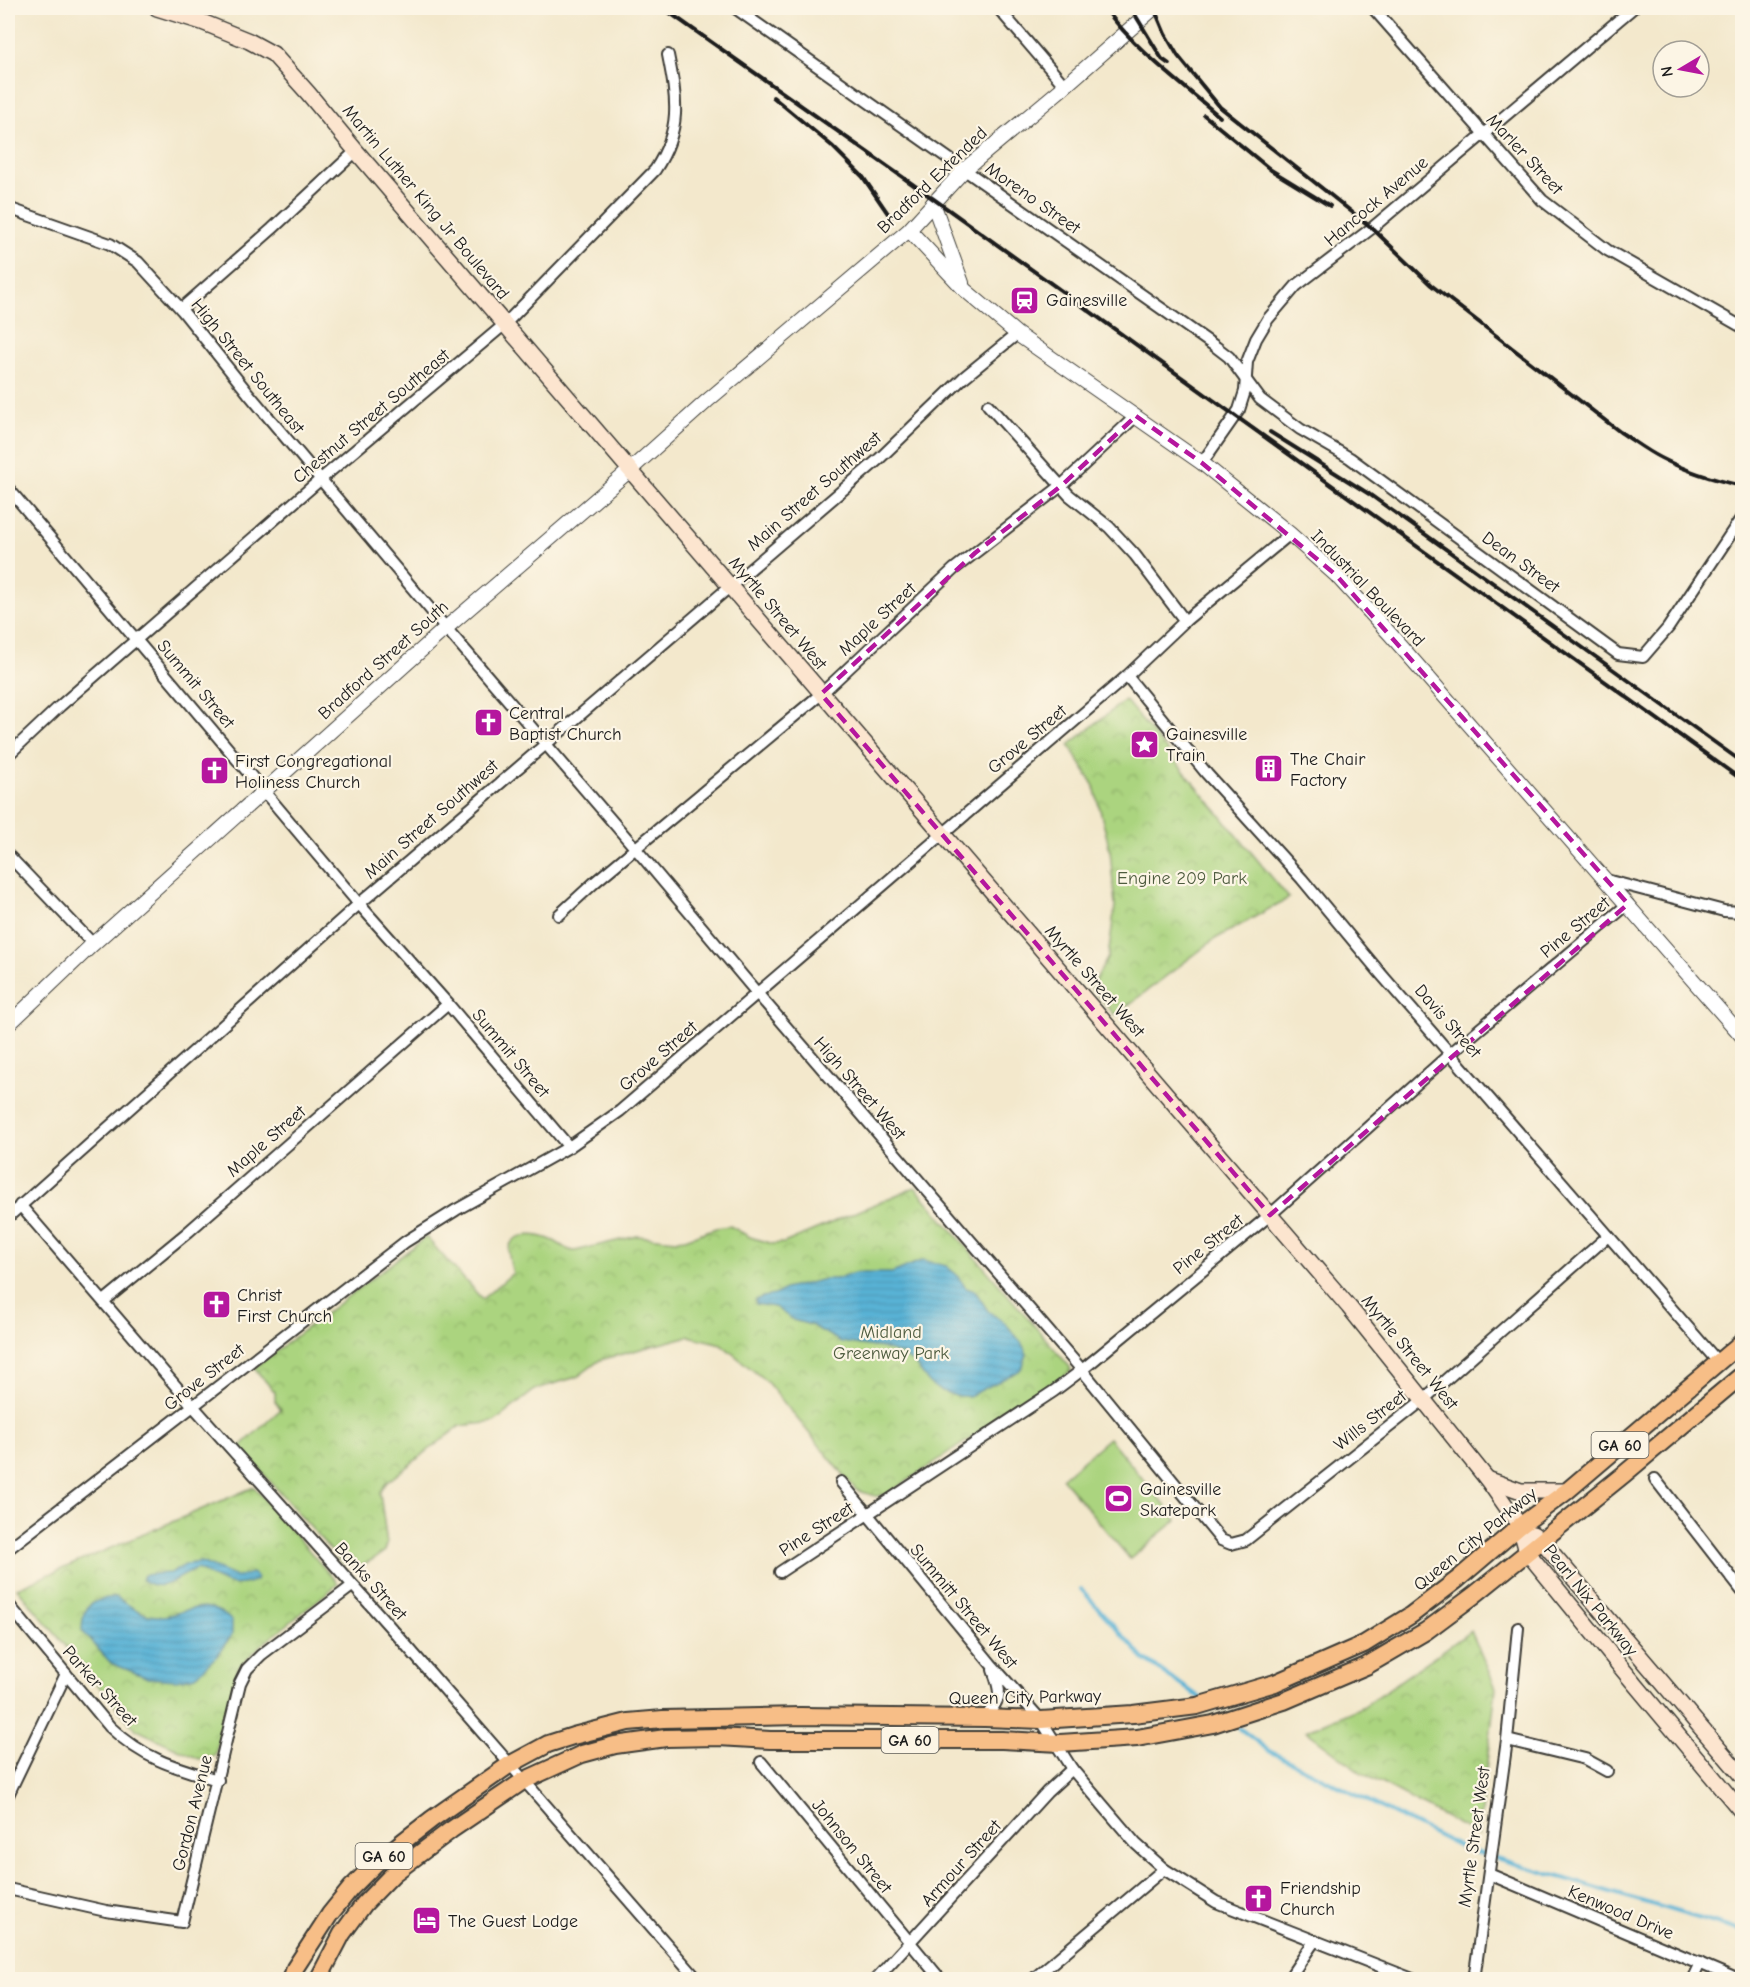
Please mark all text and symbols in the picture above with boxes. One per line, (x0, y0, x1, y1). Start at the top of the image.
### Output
north arrow (1651, 39, 1711, 99)
text: N (1657, 65, 1677, 78)
street label: Martin Luther King Jr Boulevard (338, 101, 513, 304)
street label: Marler Street (1482, 110, 1568, 200)
street label: Bradford Extended (873, 123, 992, 238)
street label: Hancock Avenue (1320, 152, 1432, 251)
street label: Moreno Street (981, 158, 1085, 239)
station icon: Gainesville (1009, 284, 1041, 316)
place label: Gainesville (1046, 290, 1127, 311)
street label: High Street Southeast (187, 295, 309, 439)
street label: Chestnut Street Southeast (289, 344, 455, 488)
street label: Main Street Southwest (743, 427, 886, 555)
street label: Industrial Boulevard (1306, 526, 1429, 651)
street label: Dean Street (1478, 527, 1564, 598)
street label: Myrtle Street West (724, 552, 832, 675)
street label: Maple Street (834, 578, 921, 660)
street label: Bradford Street South (314, 596, 453, 724)
street label: Summit Street (152, 636, 239, 734)
street label: Grove Street (984, 700, 1072, 778)
place label: Central Baptist Church (509, 703, 622, 745)
church icon: Central Baptist Church (472, 707, 504, 739)
place label: Gainesville Train (1166, 724, 1247, 766)
place icon: Gainesville Train (1129, 728, 1161, 760)
place label: The Chair Factory (1290, 749, 1366, 791)
place label: First Congregational Holiness Church (235, 751, 392, 793)
building icon: The Chair Factory (1253, 753, 1285, 785)
church icon: First Congregational Holiness Church (198, 755, 230, 787)
street label: Main Street Southwest (360, 755, 503, 883)
park label: Engine 209 Park (1117, 868, 1247, 889)
street label: Pine Street (1536, 892, 1615, 962)
street label: Myrtle Street West (1040, 921, 1150, 1042)
street label: Davis Street (1410, 980, 1486, 1063)
street label: Summit Street (467, 1005, 554, 1103)
street label: Grove Street (615, 1016, 702, 1096)
street label: High Street West (809, 1033, 911, 1145)
street label: Maple Street (222, 1101, 311, 1181)
street label: Pine Street (1169, 1209, 1248, 1279)
place label: Christ First Church (237, 1285, 332, 1327)
church icon: Christ First Church (200, 1289, 232, 1321)
street label: Myrtle Street West (1357, 1291, 1463, 1415)
park label: Midland Greenway Park (833, 1322, 949, 1364)
street label: Grove Street (160, 1339, 249, 1415)
street label: Wills Street (1330, 1385, 1411, 1455)
road number: GA 60 (1592, 1432, 1648, 1458)
place label: Gainesville Skatepark (1140, 1479, 1221, 1521)
sports icon: Gainesville Skatepark (1103, 1483, 1135, 1515)
street label: Queen City Parkway (1409, 1483, 1542, 1596)
street label: Pine Street (775, 1497, 858, 1561)
street label: Banks Street (330, 1538, 412, 1625)
street label: Summitt Street West (905, 1540, 1022, 1674)
street label: Pearl Nix Parkway (1539, 1540, 1643, 1661)
street label: Parker Street (58, 1642, 142, 1732)
street label: Queen City Parkway (949, 1686, 1102, 1709)
road number: GA 60 (882, 1727, 938, 1753)
street label: Gordon Avenue (168, 1753, 217, 1873)
street label: Myrtle Street West (1454, 1765, 1495, 1909)
street label: Johnson Street (807, 1795, 897, 1898)
street label: Armour Street (917, 1815, 1006, 1911)
road number: GA 60 (356, 1843, 412, 1869)
place label: Friendship Church (1280, 1878, 1361, 1920)
street label: Kenwood Drive (1565, 1881, 1677, 1944)
church icon: Friendship Church (1243, 1882, 1275, 1914)
hotel icon: The Guest Lodge (411, 1905, 443, 1937)
place label: The Guest Lodge (448, 1911, 578, 1932)

